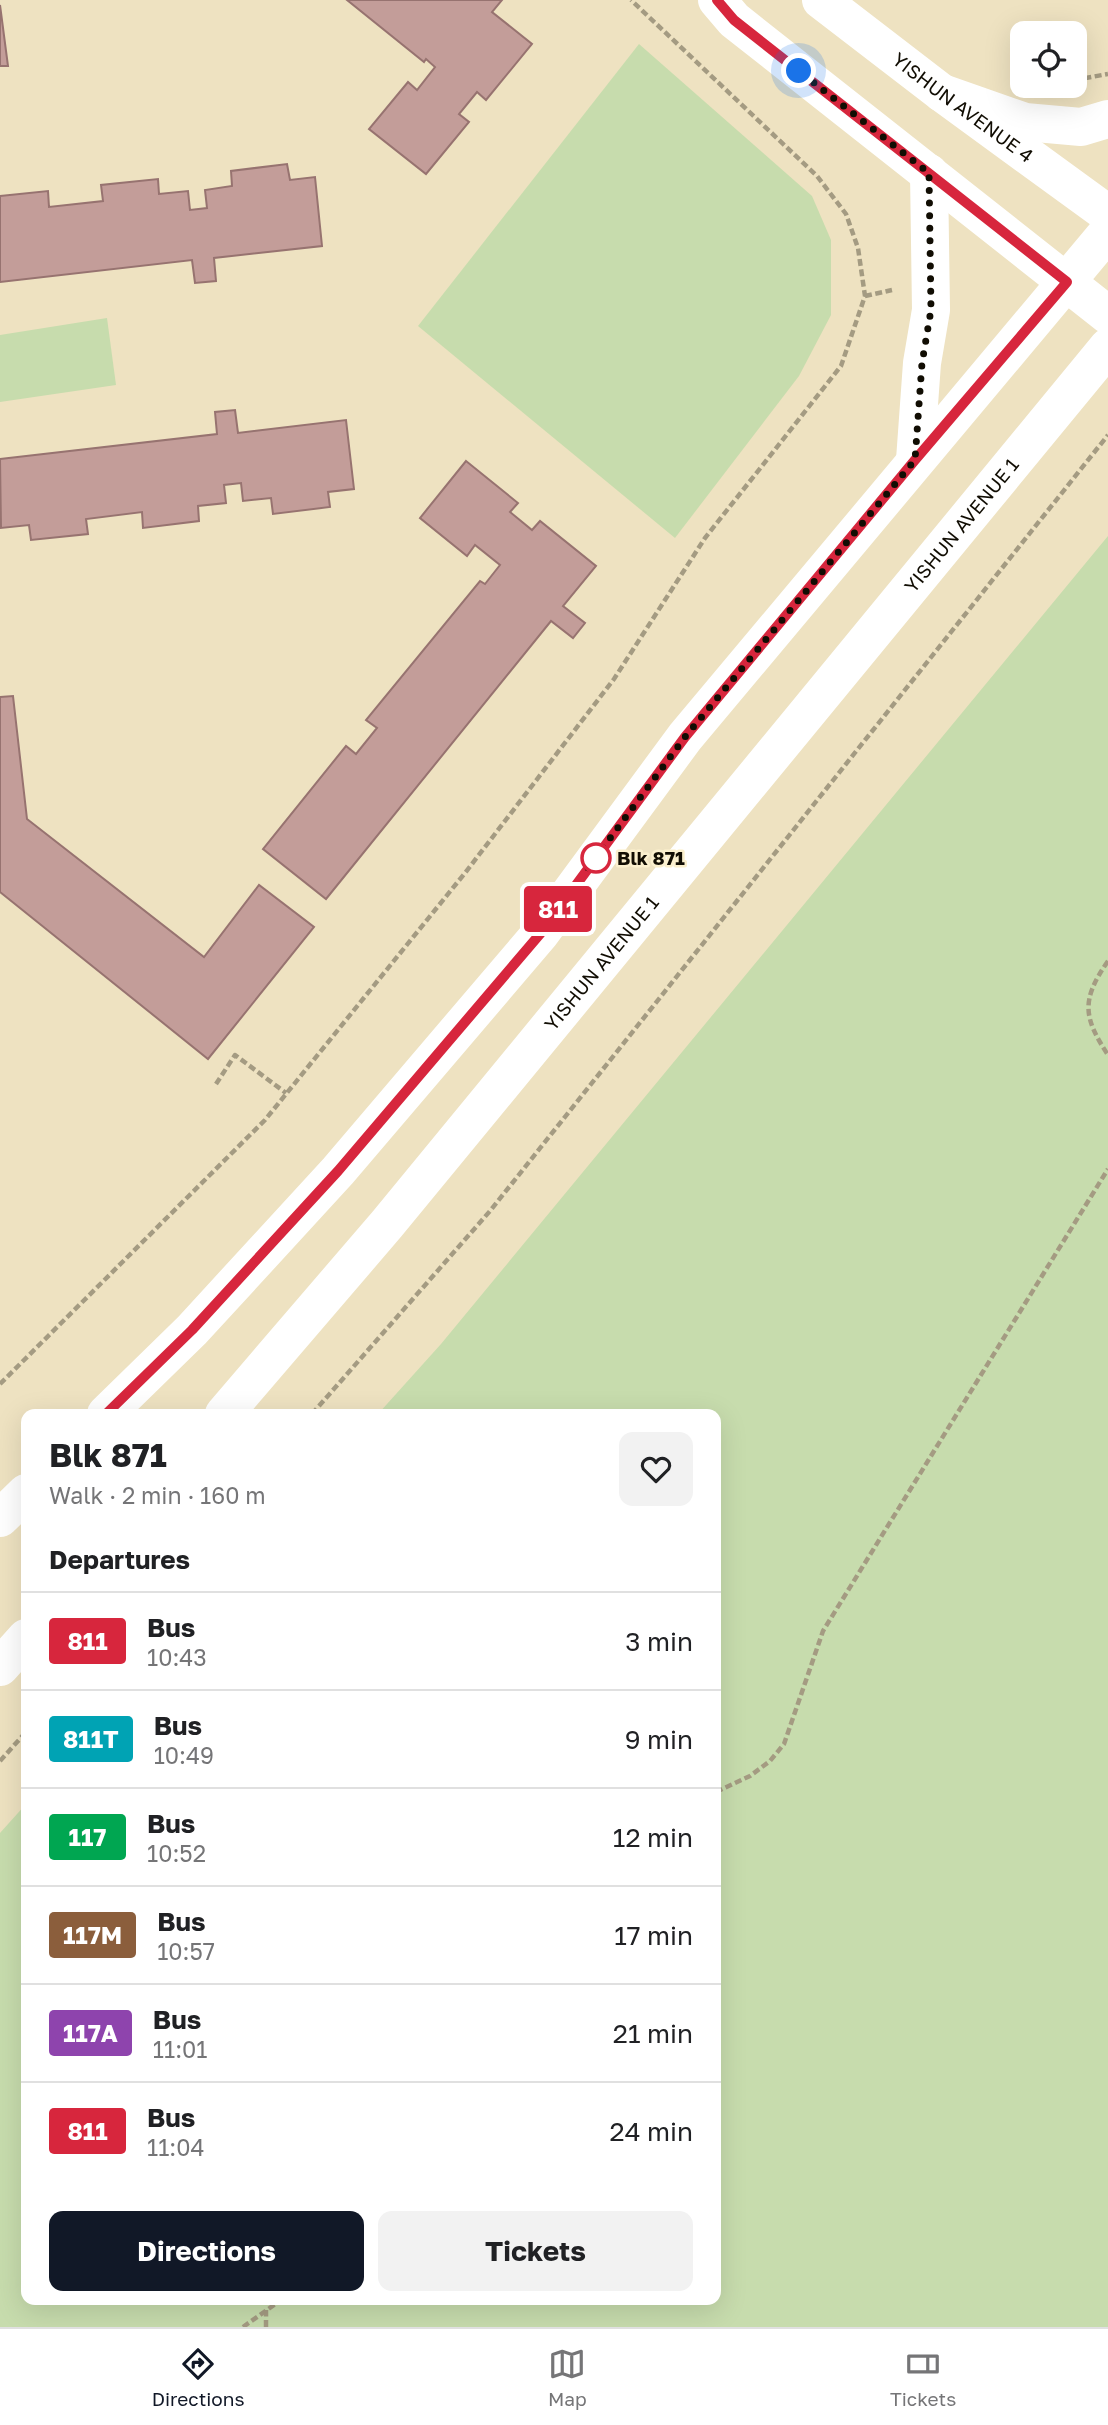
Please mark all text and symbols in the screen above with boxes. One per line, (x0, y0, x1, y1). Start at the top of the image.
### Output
map controls (1010, 21, 1087, 98)
button: locate (1010, 21, 1087, 98)
street label: YISHUN AVENUE 4 (888, 47, 1038, 167)
your location (781, 53, 816, 88)
street label: YISHUN AVENUE 1 (899, 453, 1023, 597)
marker: Blk 871 (581, 843, 611, 873)
place label: Blk 871 (617, 846, 685, 869)
line badge: 811 (518, 886, 598, 932)
street label: YISHUN AVENUE 1 (539, 891, 663, 1035)
text: 811 (538, 894, 578, 923)
button: heart (619, 1432, 693, 1506)
text: Blk 871 (49, 1435, 167, 1474)
text: Walk · 2 min · 160 m (49, 1481, 266, 1509)
text: Departures (49, 1544, 190, 1575)
text: Bus (147, 1612, 195, 1643)
text: 811 (67, 1626, 108, 1655)
text: 3 min (625, 1626, 693, 1657)
text: 10:43 (147, 1643, 207, 1671)
text: Bus (154, 1710, 202, 1741)
text: 811T (63, 1724, 119, 1753)
text: 9 min (625, 1724, 693, 1755)
text: 10:49 (154, 1741, 214, 1769)
text: Bus (147, 1808, 195, 1839)
text: 117 (69, 1822, 106, 1851)
text: 12 min (613, 1822, 693, 1853)
text: 10:52 (147, 1839, 206, 1867)
text: Bus (157, 1906, 206, 1937)
text: 117M (63, 1920, 122, 1949)
text: 17 min (614, 1920, 693, 1951)
text: 10:57 (157, 1937, 215, 1965)
text: Bus (153, 2004, 201, 2035)
text: 117A (63, 2018, 118, 2047)
text: 21 min (613, 2018, 693, 2049)
text: 11:01 (153, 2035, 207, 2063)
text: Bus (147, 2102, 195, 2133)
text: 811 (67, 2116, 108, 2145)
text: 24 min (610, 2116, 693, 2147)
text: 11:04 (147, 2133, 205, 2161)
button: Directions (49, 2211, 364, 2291)
button: Tickets (378, 2211, 693, 2291)
tab: Directions (152, 2345, 245, 2410)
tab: Map (548, 2345, 587, 2410)
tab: Tickets (890, 2345, 956, 2410)

